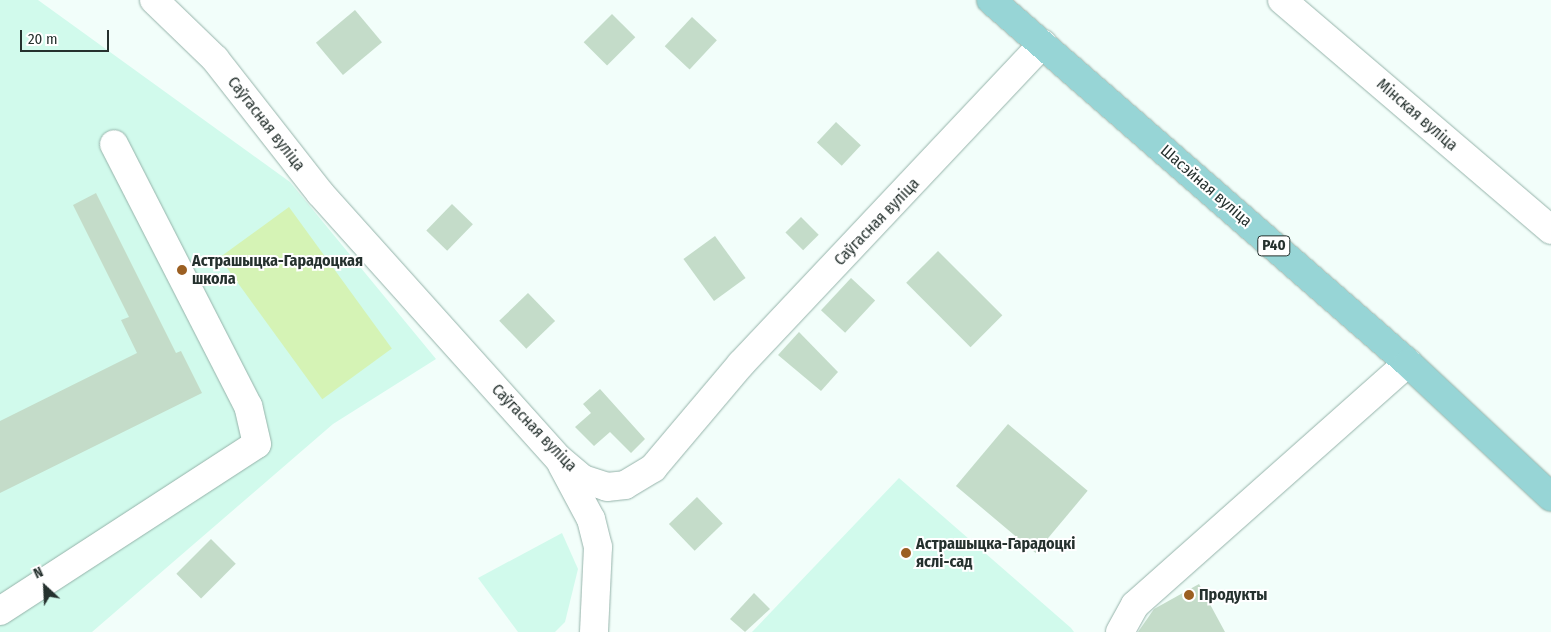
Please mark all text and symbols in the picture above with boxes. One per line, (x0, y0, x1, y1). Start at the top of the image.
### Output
scale bar (22, 20, 111, 52)
text: 20 m (28, 30, 58, 48)
street label: Саўгасная вуліца (223, 73, 309, 175)
street label: Мінская вуліца (1373, 75, 1461, 155)
street label: Шасэйная вуліца (1156, 141, 1256, 231)
street label: Саўгасная вуліца (830, 174, 924, 270)
road number: Р40 (1256, 234, 1292, 258)
place label: Астрашыцка-Гарадоцкая школа (192, 251, 363, 289)
marker: Астрашыцка-Гарадоцкая школа (176, 264, 188, 276)
street label: Саўгасная вуліца (487, 380, 581, 476)
place label: Астрашыцка-Гарадоцкі яслі-сад (916, 534, 1075, 572)
marker: Астрашыцка-Гарадоцкі яслі-сад (900, 547, 912, 559)
north arrow (20, 562, 70, 612)
text: N (31, 563, 46, 582)
place label: Продукты (1199, 585, 1267, 605)
marker: Продукты (1183, 589, 1195, 601)

